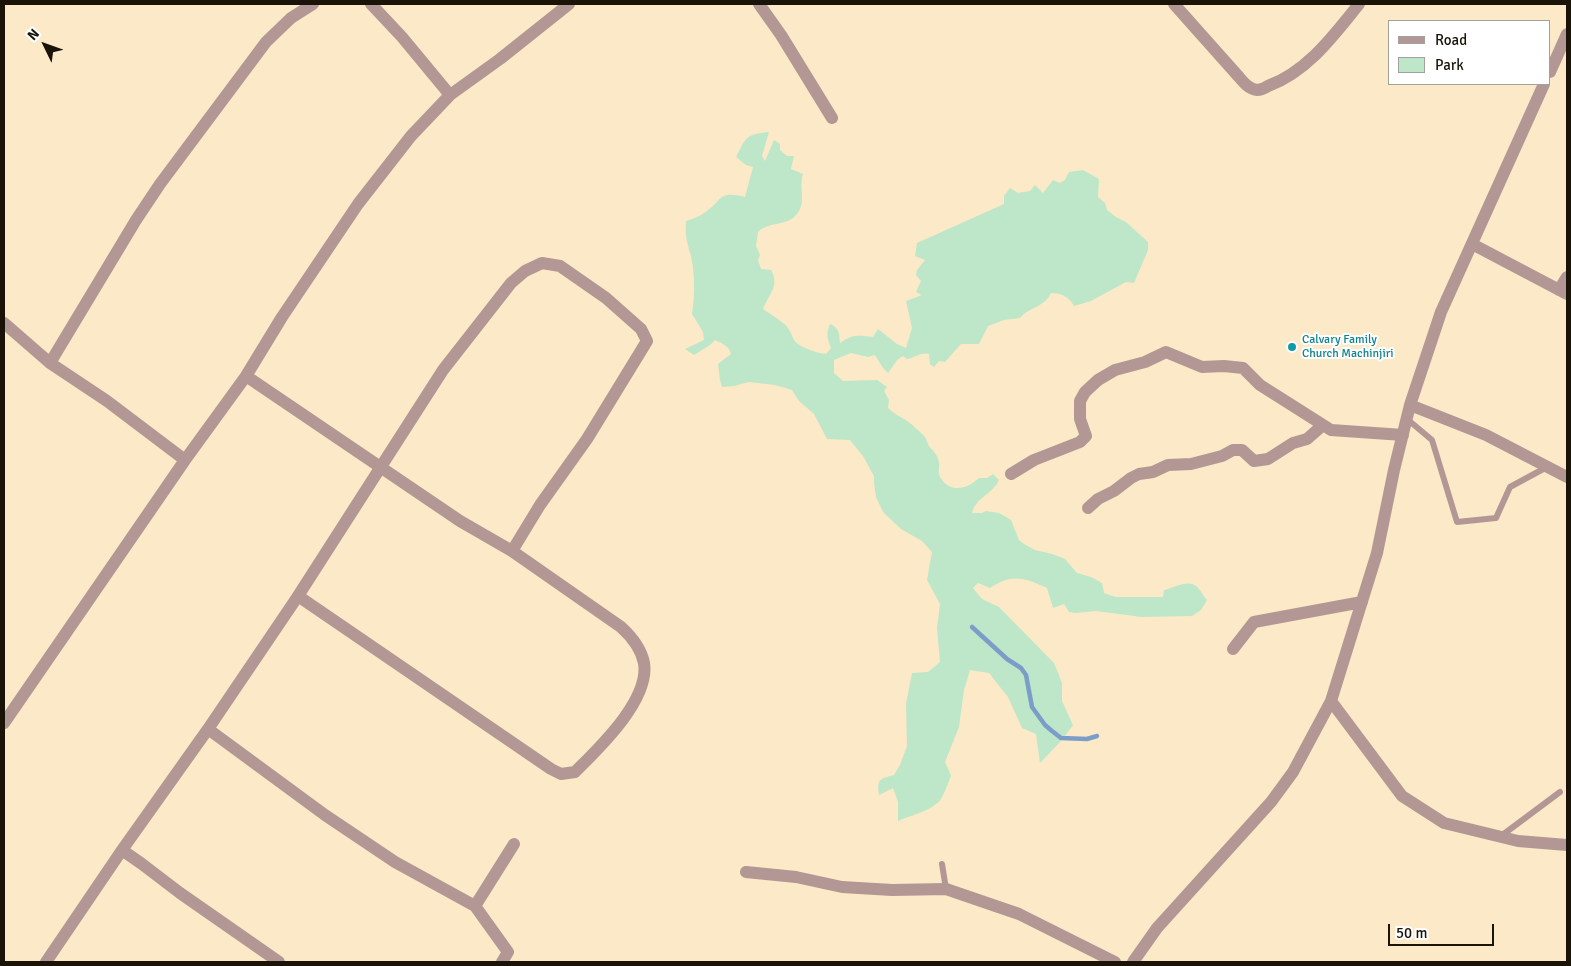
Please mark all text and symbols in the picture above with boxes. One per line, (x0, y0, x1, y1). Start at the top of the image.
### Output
north arrow (20, 20, 70, 70)
legend (1388, 20, 1551, 85)
text: N (24, 25, 43, 44)
text: Road (1435, 31, 1467, 49)
text: Park (1435, 56, 1464, 74)
place label: Calvary Family Church Machinjiri (1302, 333, 1394, 361)
marker: Calvary Family Church Machinjiri (1286, 341, 1298, 353)
scale bar (1391, 914, 1497, 946)
text: 50 m (1396, 924, 1427, 942)

